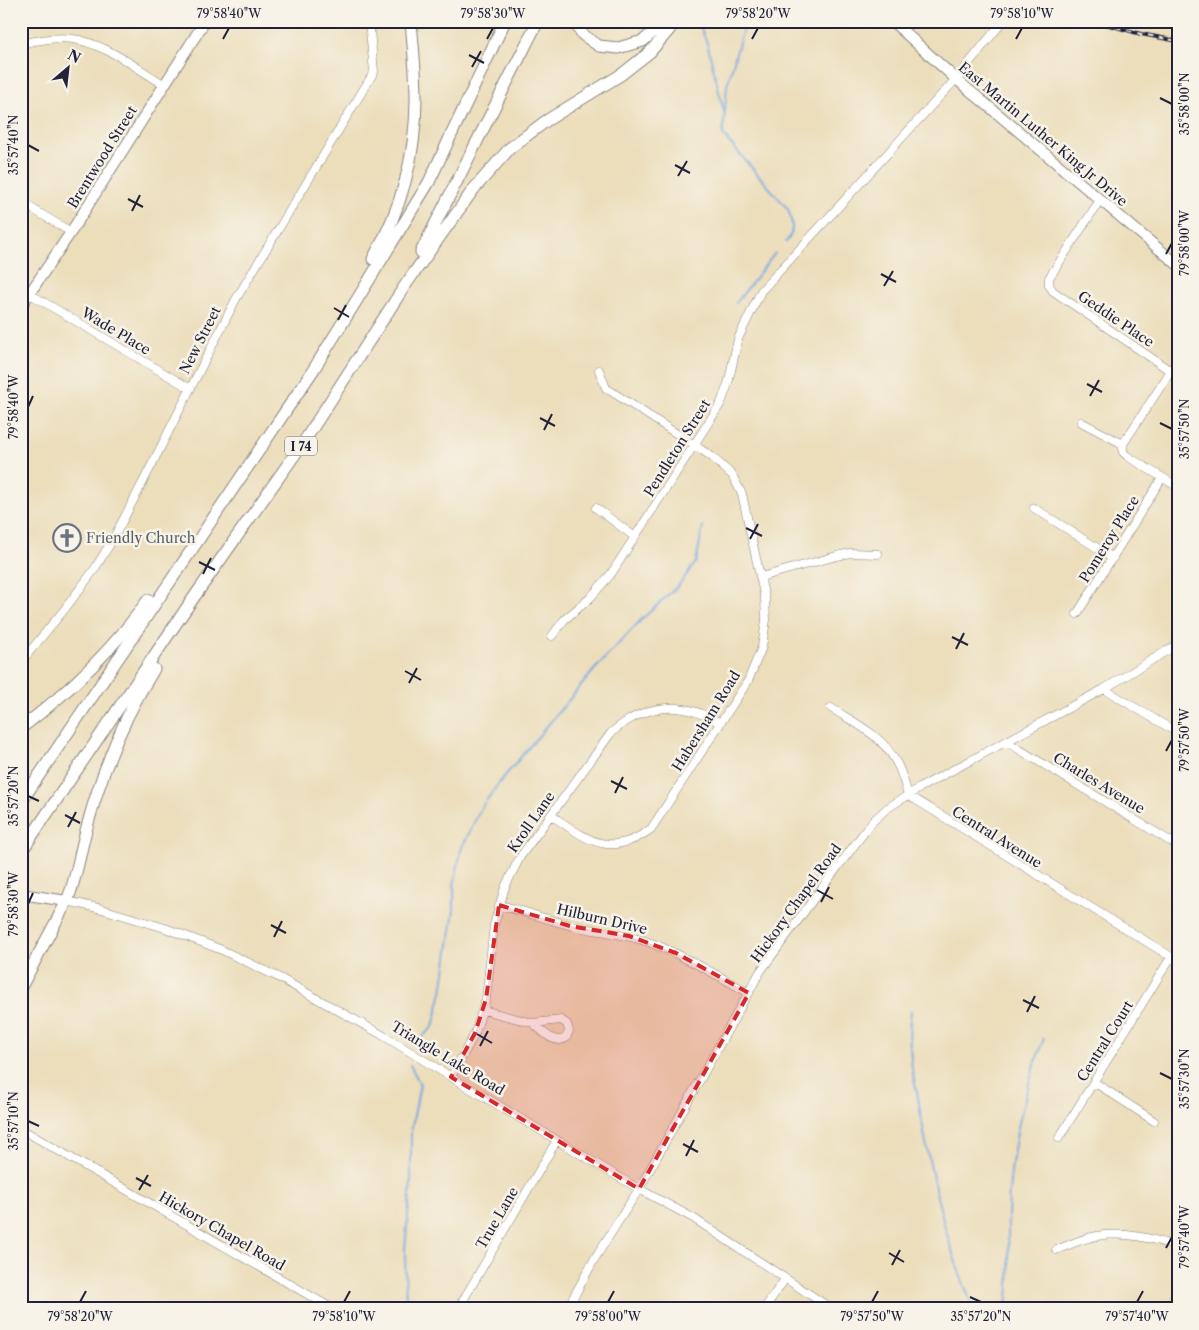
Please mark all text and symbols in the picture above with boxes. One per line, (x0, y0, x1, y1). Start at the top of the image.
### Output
text: 79°58'40"W (197, 6, 262, 21)
text: 79°58'30"W (461, 6, 526, 21)
text: 79°58'20"W (725, 6, 791, 21)
text: 79°58'10"W (990, 6, 1055, 21)
north arrow (42, 42, 92, 92)
text: N (65, 46, 84, 67)
street label: East Martin Luther King Jr Drive (955, 58, 1131, 210)
text: 35°58'00"N (1177, 72, 1192, 135)
street label: Brentwood Street (63, 102, 141, 212)
text: 35°57'40"N (6, 115, 21, 175)
text: 79°58'00"W (1177, 209, 1192, 276)
street label: Geddie Place (1074, 287, 1158, 351)
street label: Wade Place (77, 303, 154, 359)
street label: New Street (175, 303, 225, 377)
text: 79°58'40"W (6, 374, 21, 439)
street label: Pendleton Street (640, 396, 714, 500)
text: 35°57'50"N (1177, 399, 1192, 459)
road number: I 74 (285, 436, 317, 456)
street label: Pomeroy Place (1075, 492, 1143, 586)
church icon: Friendly Church (52, 523, 82, 553)
place label: Friendly Church (86, 529, 196, 547)
street label: Habersham Road (668, 667, 744, 775)
text: 79°57'50"W (1177, 707, 1192, 772)
street label: Charles Avenue (1050, 749, 1148, 818)
text: 35°57'20"N (6, 765, 21, 826)
street label: Kroll Lane (503, 788, 559, 856)
street label: Central Avenue (949, 802, 1045, 872)
street label: Hickory Chapel Road (747, 840, 845, 966)
text: 79°58'30"W (6, 871, 21, 936)
street label: Hilburn Drive (555, 900, 649, 938)
street label: Central Court (1073, 997, 1137, 1085)
street label: Triangle Lake Road (388, 1017, 508, 1099)
text: 35°57'30"N (1177, 1049, 1192, 1109)
text: 35°57'10"N (6, 1091, 21, 1151)
street label: True Lane (472, 1184, 522, 1252)
street label: Hickory Chapel Road (156, 1188, 289, 1275)
text: 79°57'40"W (1177, 1204, 1192, 1269)
text: 79°58'20"W (47, 1309, 113, 1324)
text: 79°58'10"W (312, 1309, 377, 1324)
text: 79°58'00"W (575, 1309, 642, 1324)
text: 79°57'50"W (840, 1309, 905, 1324)
text: 35°57'20"N (951, 1309, 1012, 1324)
text: 79°57'40"W (1105, 1309, 1170, 1324)

